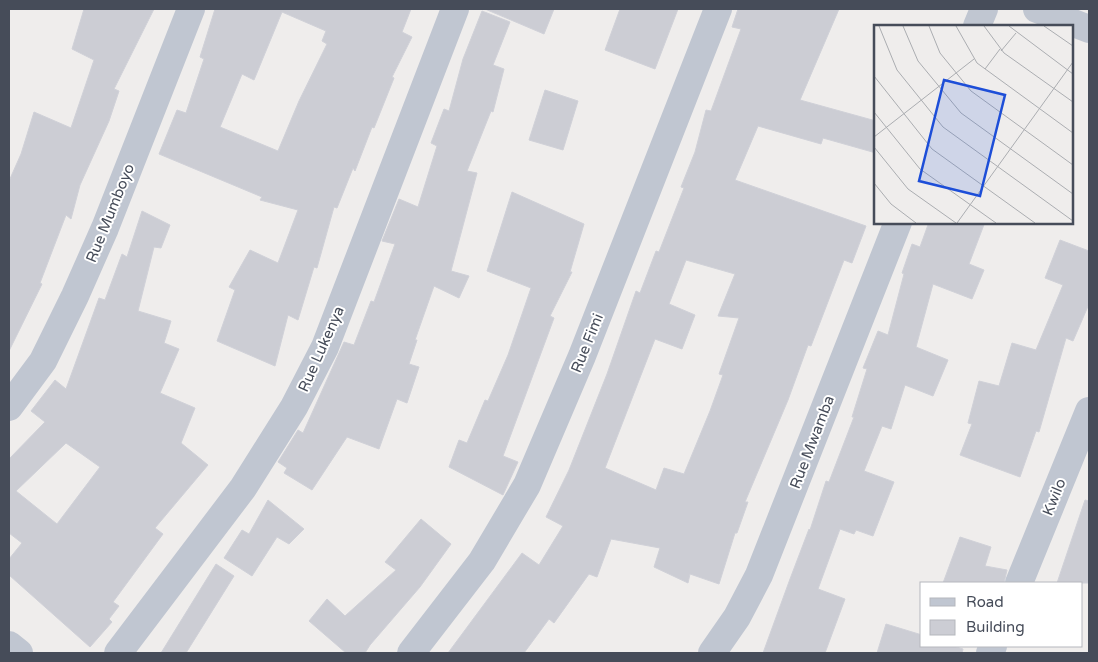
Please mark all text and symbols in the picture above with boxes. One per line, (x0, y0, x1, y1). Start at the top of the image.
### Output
inset map (874, 25, 1073, 224)
street label: Rue Mumboyo (82, 161, 138, 265)
street label: Rue Lukenya (294, 303, 348, 395)
street label: Rue Fimi (567, 311, 607, 375)
street label: Rue Mwamba (786, 393, 838, 491)
street label: Kwilo (1038, 476, 1070, 518)
legend (920, 582, 1083, 647)
text: Road (966, 593, 1004, 611)
text: Building (966, 618, 1025, 636)

